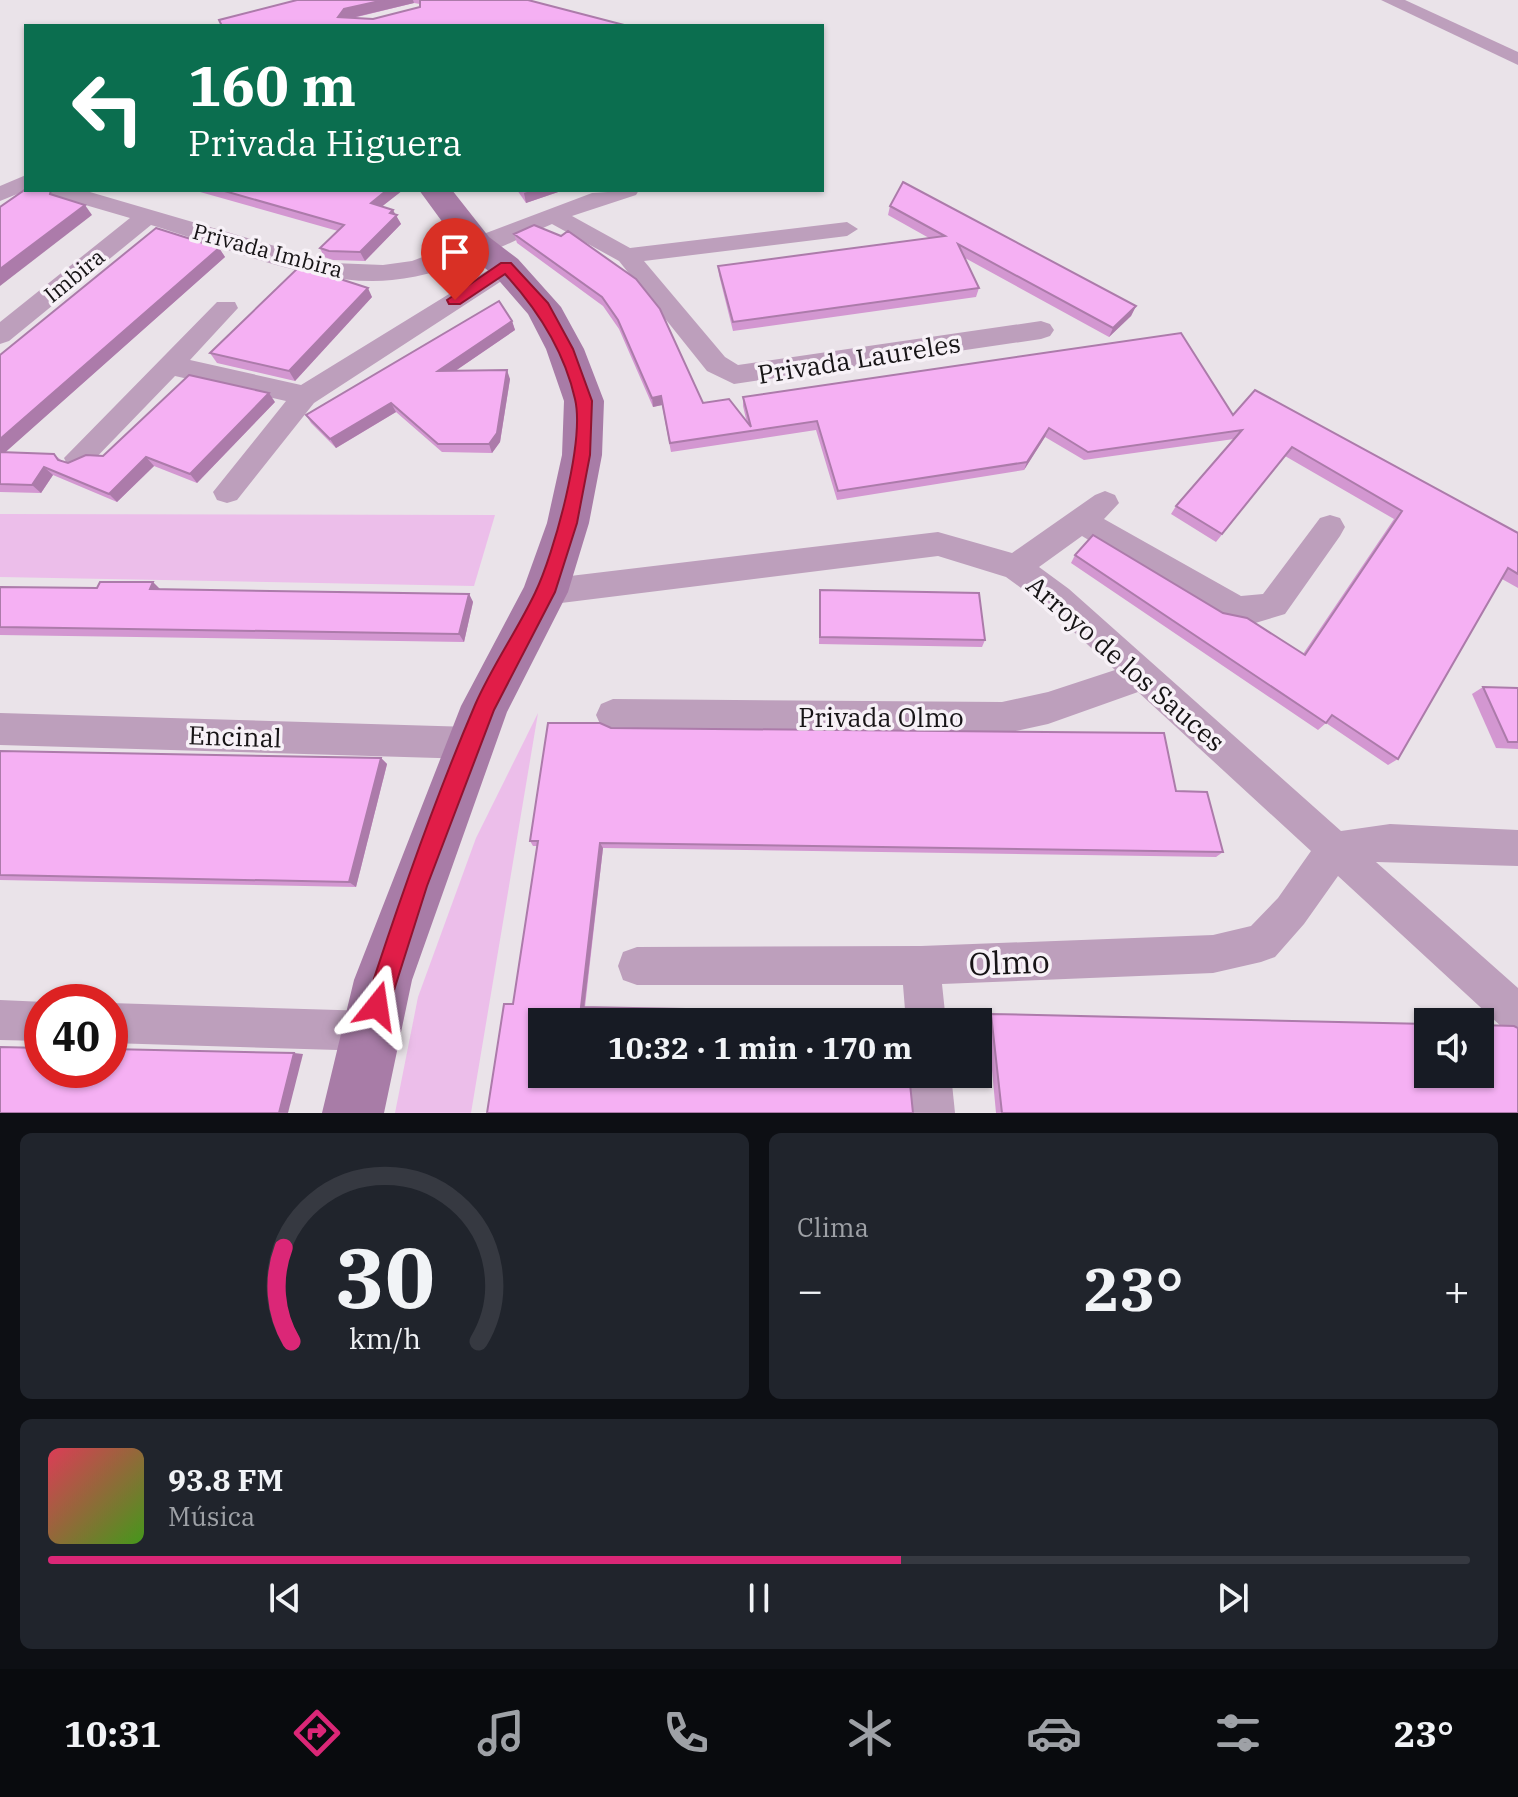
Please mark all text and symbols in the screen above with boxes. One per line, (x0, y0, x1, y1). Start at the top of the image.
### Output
text: 160 m (188, 49, 356, 121)
icon: left (56, 56, 160, 160)
text: Privada Higuera (188, 119, 462, 166)
street label: Privada Imbira (190, 216, 346, 284)
pin (421, 218, 489, 300)
icon: arrive (433, 230, 477, 274)
street label: Imbira (38, 242, 110, 308)
street label: Privada Laureles (755, 325, 963, 391)
street label: Arroyo de los Sauces (1020, 568, 1232, 758)
street label: Privada Olmo (798, 700, 964, 734)
street label: Encinal (188, 717, 282, 755)
street label: Olmo (968, 940, 1050, 984)
position arrow (335, 964, 419, 1048)
speed limit sign: 40 (24, 984, 128, 1088)
map controls (1414, 1008, 1494, 1088)
button: sound (1414, 1008, 1494, 1088)
text: 10:32 · 1 min · 170 m (608, 1028, 912, 1067)
text: Clima (797, 1210, 869, 1244)
text: 30 (335, 1223, 434, 1331)
text: 23° (1083, 1249, 1184, 1328)
text: − (797, 1261, 823, 1318)
text: + (1444, 1261, 1470, 1318)
text: km/h (348, 1320, 421, 1357)
text: 93.8 FM (168, 1460, 283, 1499)
text: Música (168, 1499, 255, 1533)
icon: previous (263, 1576, 307, 1620)
icon: pause (737, 1576, 781, 1620)
icon: next (1211, 1576, 1255, 1620)
icon: directions (289, 1705, 345, 1761)
icon: music (473, 1705, 529, 1761)
icon: phone (658, 1705, 714, 1761)
icon: climate (842, 1705, 898, 1761)
icon: car (1026, 1705, 1082, 1761)
icon: filters (1210, 1705, 1266, 1761)
text: 10:31 (64, 1710, 161, 1757)
text: 23° (1394, 1710, 1454, 1757)

